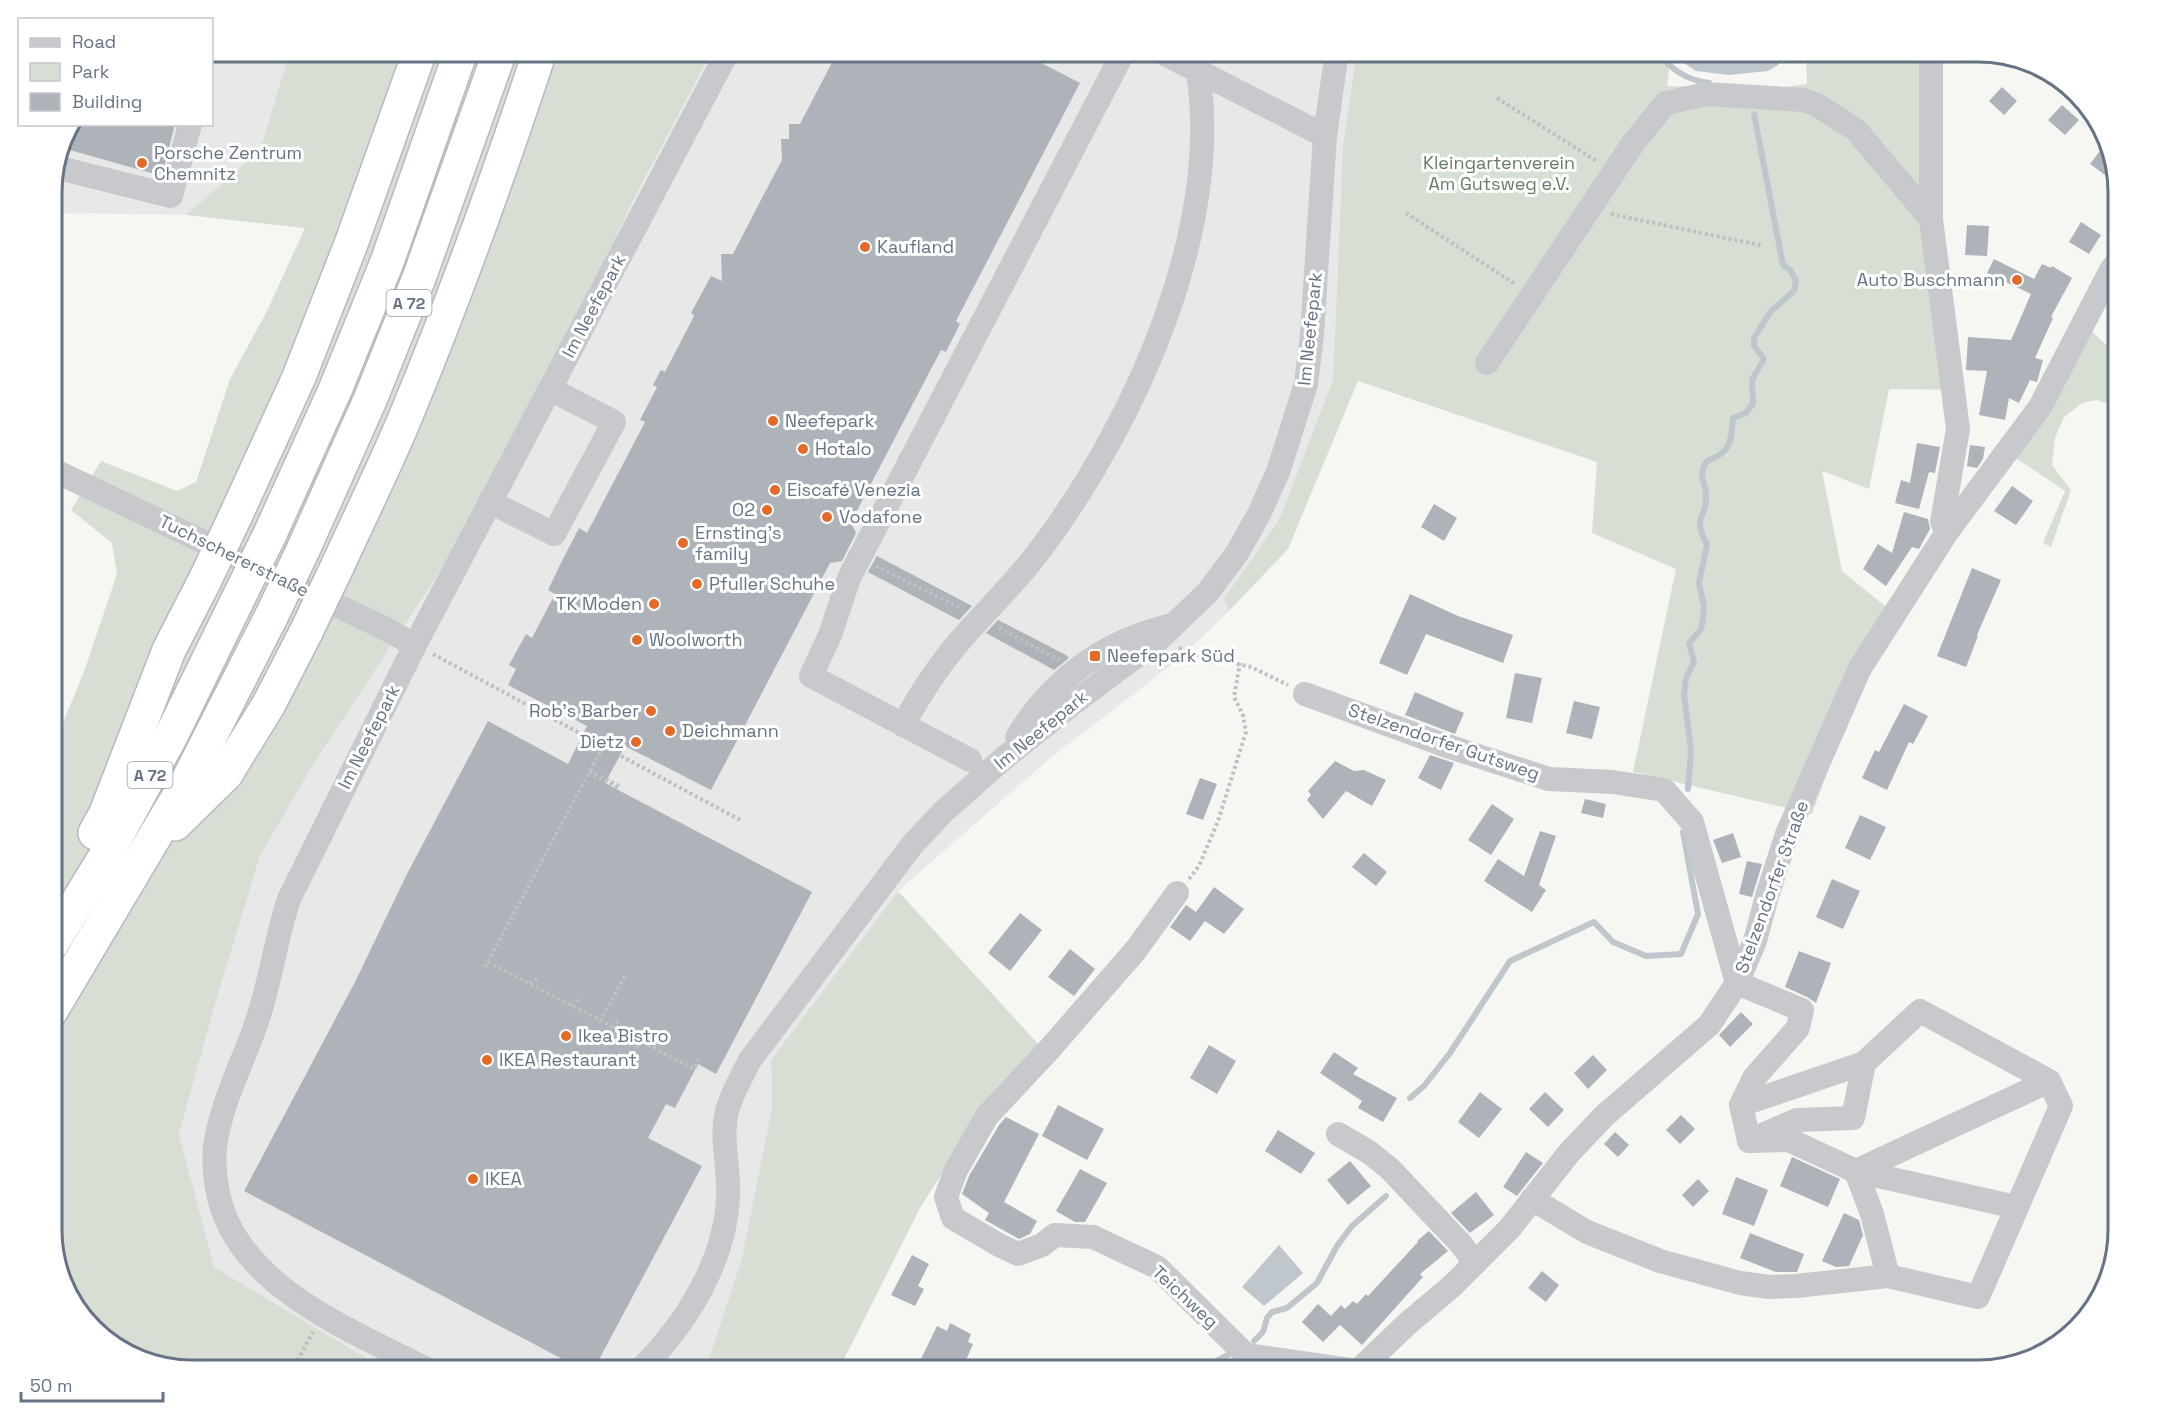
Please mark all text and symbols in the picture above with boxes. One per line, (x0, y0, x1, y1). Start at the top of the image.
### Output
legend (18, 18, 213, 126)
text: Road (72, 30, 116, 53)
text: Park (72, 60, 110, 83)
text: Building (72, 90, 142, 113)
place label: Porsche Zentrum Chemnitz (154, 141, 302, 185)
park label: Kleingartenverein Am Gutsweg e.V. (1423, 151, 1575, 195)
marker: Porsche Zentrum Chemnitz (135, 156, 149, 170)
place label: Kaufland (877, 235, 954, 258)
marker: Kaufland (858, 240, 872, 254)
street label: Im Neefepark (557, 250, 631, 361)
place label: Auto Buschmann (1857, 268, 2005, 291)
street label: Im Neefepark (1292, 271, 1327, 387)
marker: Auto Buschmann (2010, 273, 2024, 287)
road number: A 72 (386, 290, 432, 316)
place label: Neefepark (785, 409, 875, 432)
marker: Neefepark (766, 414, 780, 428)
place label: Hotalo (815, 437, 872, 460)
marker: Hotalo (796, 442, 810, 456)
place label: Eiscafé Venezia (787, 478, 921, 501)
marker: Eiscafé Venezia (768, 483, 782, 497)
place label: O2 (732, 498, 755, 521)
marker: O2 (760, 503, 774, 517)
place label: Vodafone (839, 505, 922, 528)
street label: Tuchschererstraße (155, 509, 313, 602)
marker: Vodafone (820, 510, 834, 524)
place label: Ernsting's family (695, 521, 781, 565)
marker: Ernsting's family (676, 536, 690, 550)
place label: Pfuller Schuhe (709, 572, 835, 595)
marker: Pfuller Schuhe (690, 577, 704, 591)
place label: TK Moden (556, 592, 642, 615)
marker: TK Moden (647, 597, 661, 611)
place label: Woolworth (649, 628, 743, 651)
marker: Woolworth (630, 633, 644, 647)
place label: Neefepark Süd (1107, 644, 1235, 667)
marker: Neefepark Süd (1088, 649, 1102, 663)
street label: Im Neefepark (332, 680, 405, 793)
street label: Im Neefepark (989, 685, 1092, 774)
street label: Stelzendorfer Gutsweg (1345, 698, 1543, 785)
place label: Rob's Barber (529, 699, 639, 722)
marker: Rob's Barber (644, 704, 658, 718)
place label: Deichmann (682, 719, 779, 742)
marker: Deichmann (663, 724, 677, 738)
place label: Dietz (580, 730, 624, 753)
marker: Dietz (629, 735, 643, 749)
road number: A 72 (128, 762, 172, 788)
street label: Stelzendorfer Straße (1730, 797, 1813, 976)
place label: Ikea Bistro (578, 1024, 669, 1047)
marker: Ikea Bistro (559, 1029, 573, 1043)
place label: IKEA Restaurant (499, 1048, 637, 1071)
marker: IKEA Restaurant (480, 1053, 494, 1067)
place label: IKEA (485, 1167, 522, 1190)
marker: IKEA (466, 1172, 480, 1186)
street label: Teichweg (1148, 1260, 1223, 1333)
scale bar (21, 1365, 164, 1403)
text: 50 m (30, 1374, 72, 1397)

